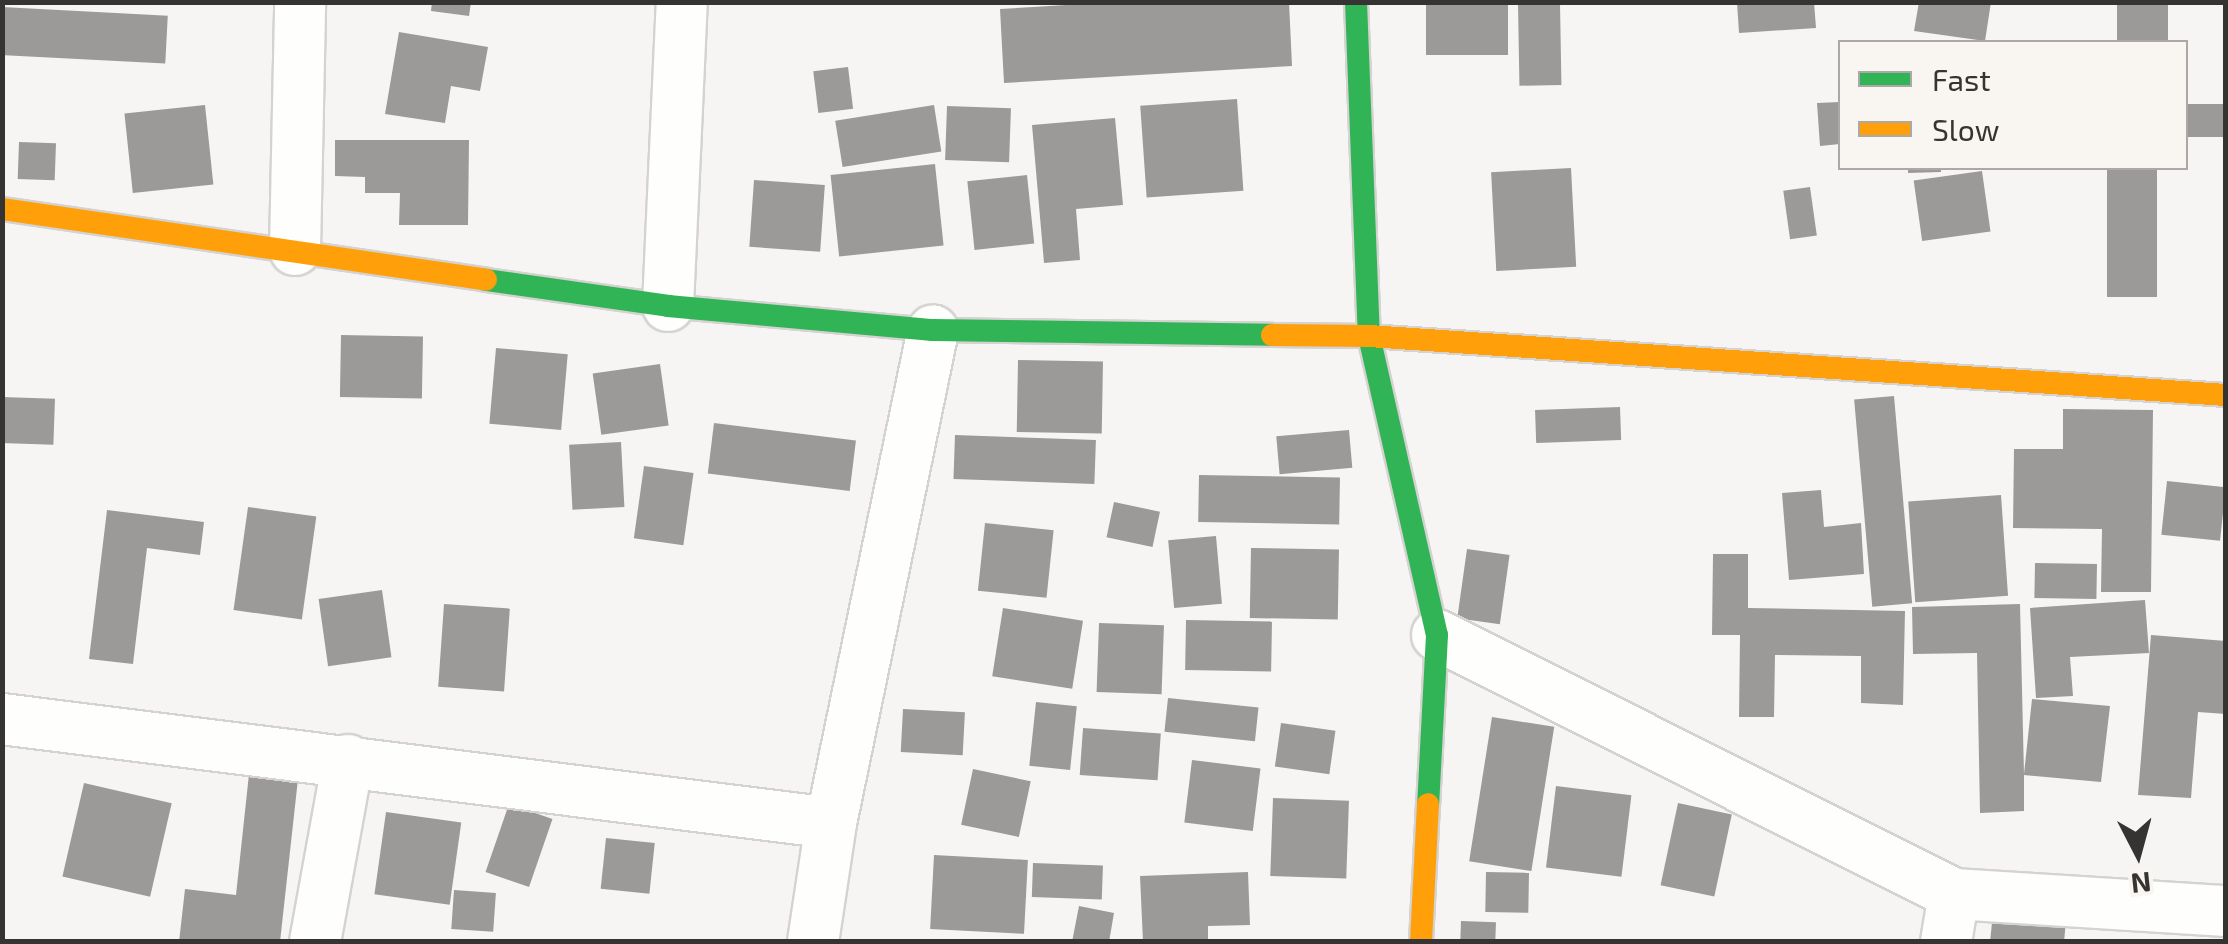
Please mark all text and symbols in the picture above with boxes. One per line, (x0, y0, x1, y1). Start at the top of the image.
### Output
legend (1838, 40, 2188, 170)
text: Fast (1932, 61, 1991, 97)
text: Slow (1932, 111, 1999, 147)
north arrow (2088, 804, 2188, 904)
text: N (2129, 866, 2153, 902)

